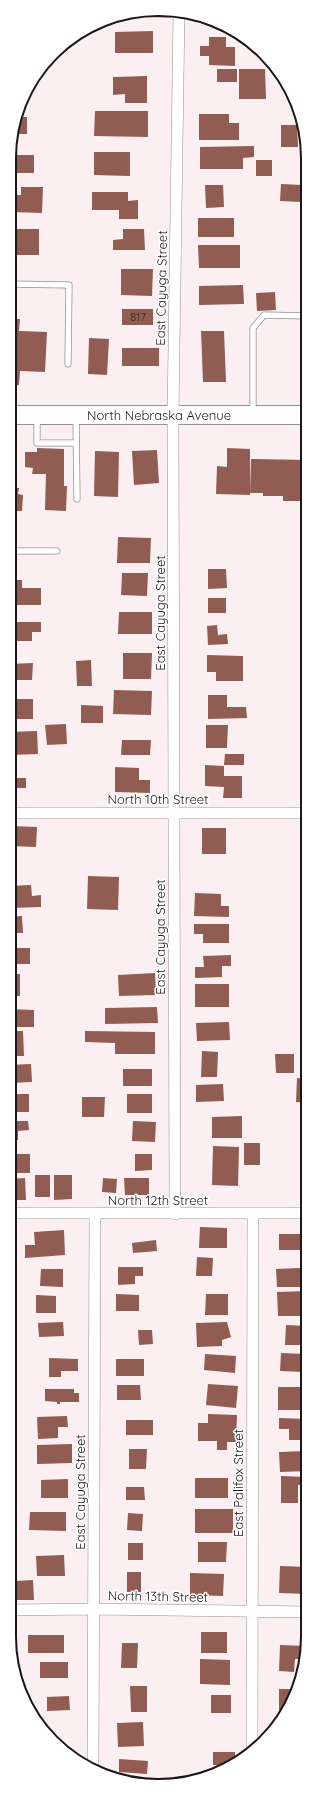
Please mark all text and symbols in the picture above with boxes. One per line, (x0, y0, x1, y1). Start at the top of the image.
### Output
street label: East Cayuga Street (152, 230, 170, 346)
house number: 817 (130, 310, 146, 324)
street label: North Nebraska Avenue (87, 407, 231, 423)
street label: East Cayuga Street (152, 555, 168, 671)
street label: North 10th Street (107, 791, 209, 807)
street label: East Cayuga Street (152, 879, 168, 995)
street label: North 12th Street (108, 1192, 208, 1208)
street label: East Palifox Street (230, 1429, 246, 1537)
street label: East Cayuga Street (72, 1434, 88, 1550)
street label: North 13th Street (108, 1587, 208, 1605)

